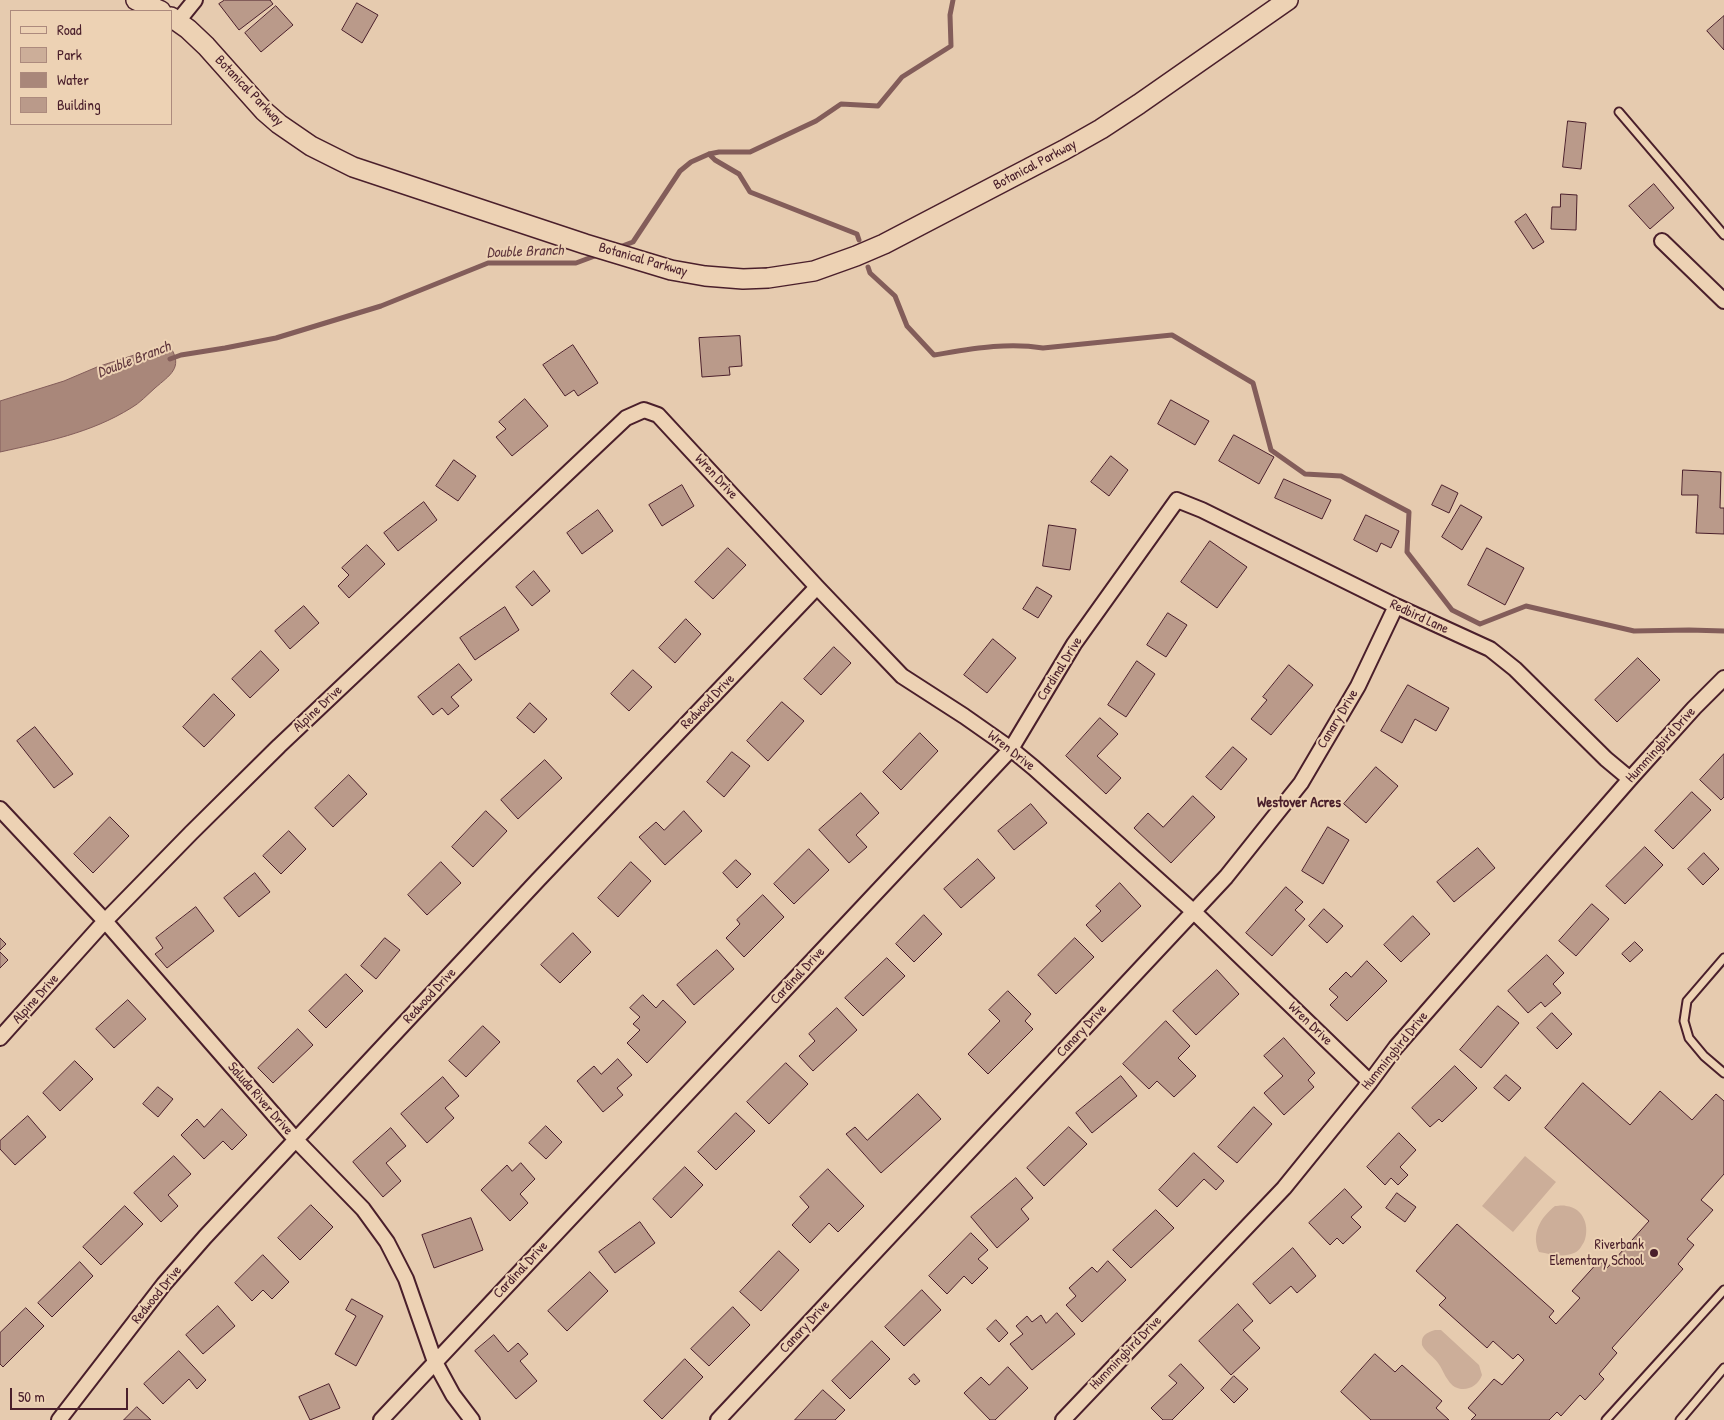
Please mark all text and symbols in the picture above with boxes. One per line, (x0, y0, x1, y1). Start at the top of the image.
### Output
legend (10, 10, 172, 125)
text: Road (57, 19, 82, 40)
text: Park (57, 44, 82, 65)
street label: Botanical Parkway (211, 52, 287, 130)
text: Water (57, 69, 89, 90)
text: Building (57, 94, 101, 115)
street label: Botanical Parkway (991, 136, 1079, 194)
street label: Botanical Parkway (597, 239, 689, 281)
water label: Double Branch (486, 242, 564, 262)
water label: Double Branch (95, 338, 173, 382)
street label: Wren Drive (691, 451, 741, 503)
street label: Redbird Lane (1387, 596, 1451, 638)
street label: Cardinal Drive (1034, 634, 1086, 704)
street label: Redwood Drive (678, 671, 738, 733)
street label: Alpine Drive (290, 682, 346, 736)
street label: Canary Drive (1314, 686, 1362, 752)
street label: Hummingbird Drive (1623, 704, 1699, 786)
street label: Wren Drive (984, 727, 1038, 775)
district label: Westover Acres (1257, 794, 1341, 812)
street label: Cardinal Drive (767, 944, 829, 1008)
street label: Redwood Drive (400, 965, 460, 1027)
street label: Alpine Drive (9, 971, 63, 1027)
street label: Wren Drive (1284, 999, 1336, 1049)
street label: Canary Drive (1053, 1001, 1111, 1061)
street label: Hummingbird Drive (1358, 1008, 1432, 1094)
street label: Saluda River Drive (224, 1059, 296, 1139)
place label: Riverbank Elementary School (1550, 1237, 1644, 1270)
street label: Cardinal Drive (490, 1238, 552, 1302)
marker: Riverbank Elementary School (1648, 1247, 1660, 1259)
street label: Redwood Drive (128, 1262, 186, 1328)
street label: Canary Drive (776, 1297, 834, 1357)
street label: Hummingbird Drive (1087, 1313, 1165, 1393)
scale bar (12, 1378, 130, 1410)
text: 50 m (18, 1386, 45, 1407)

